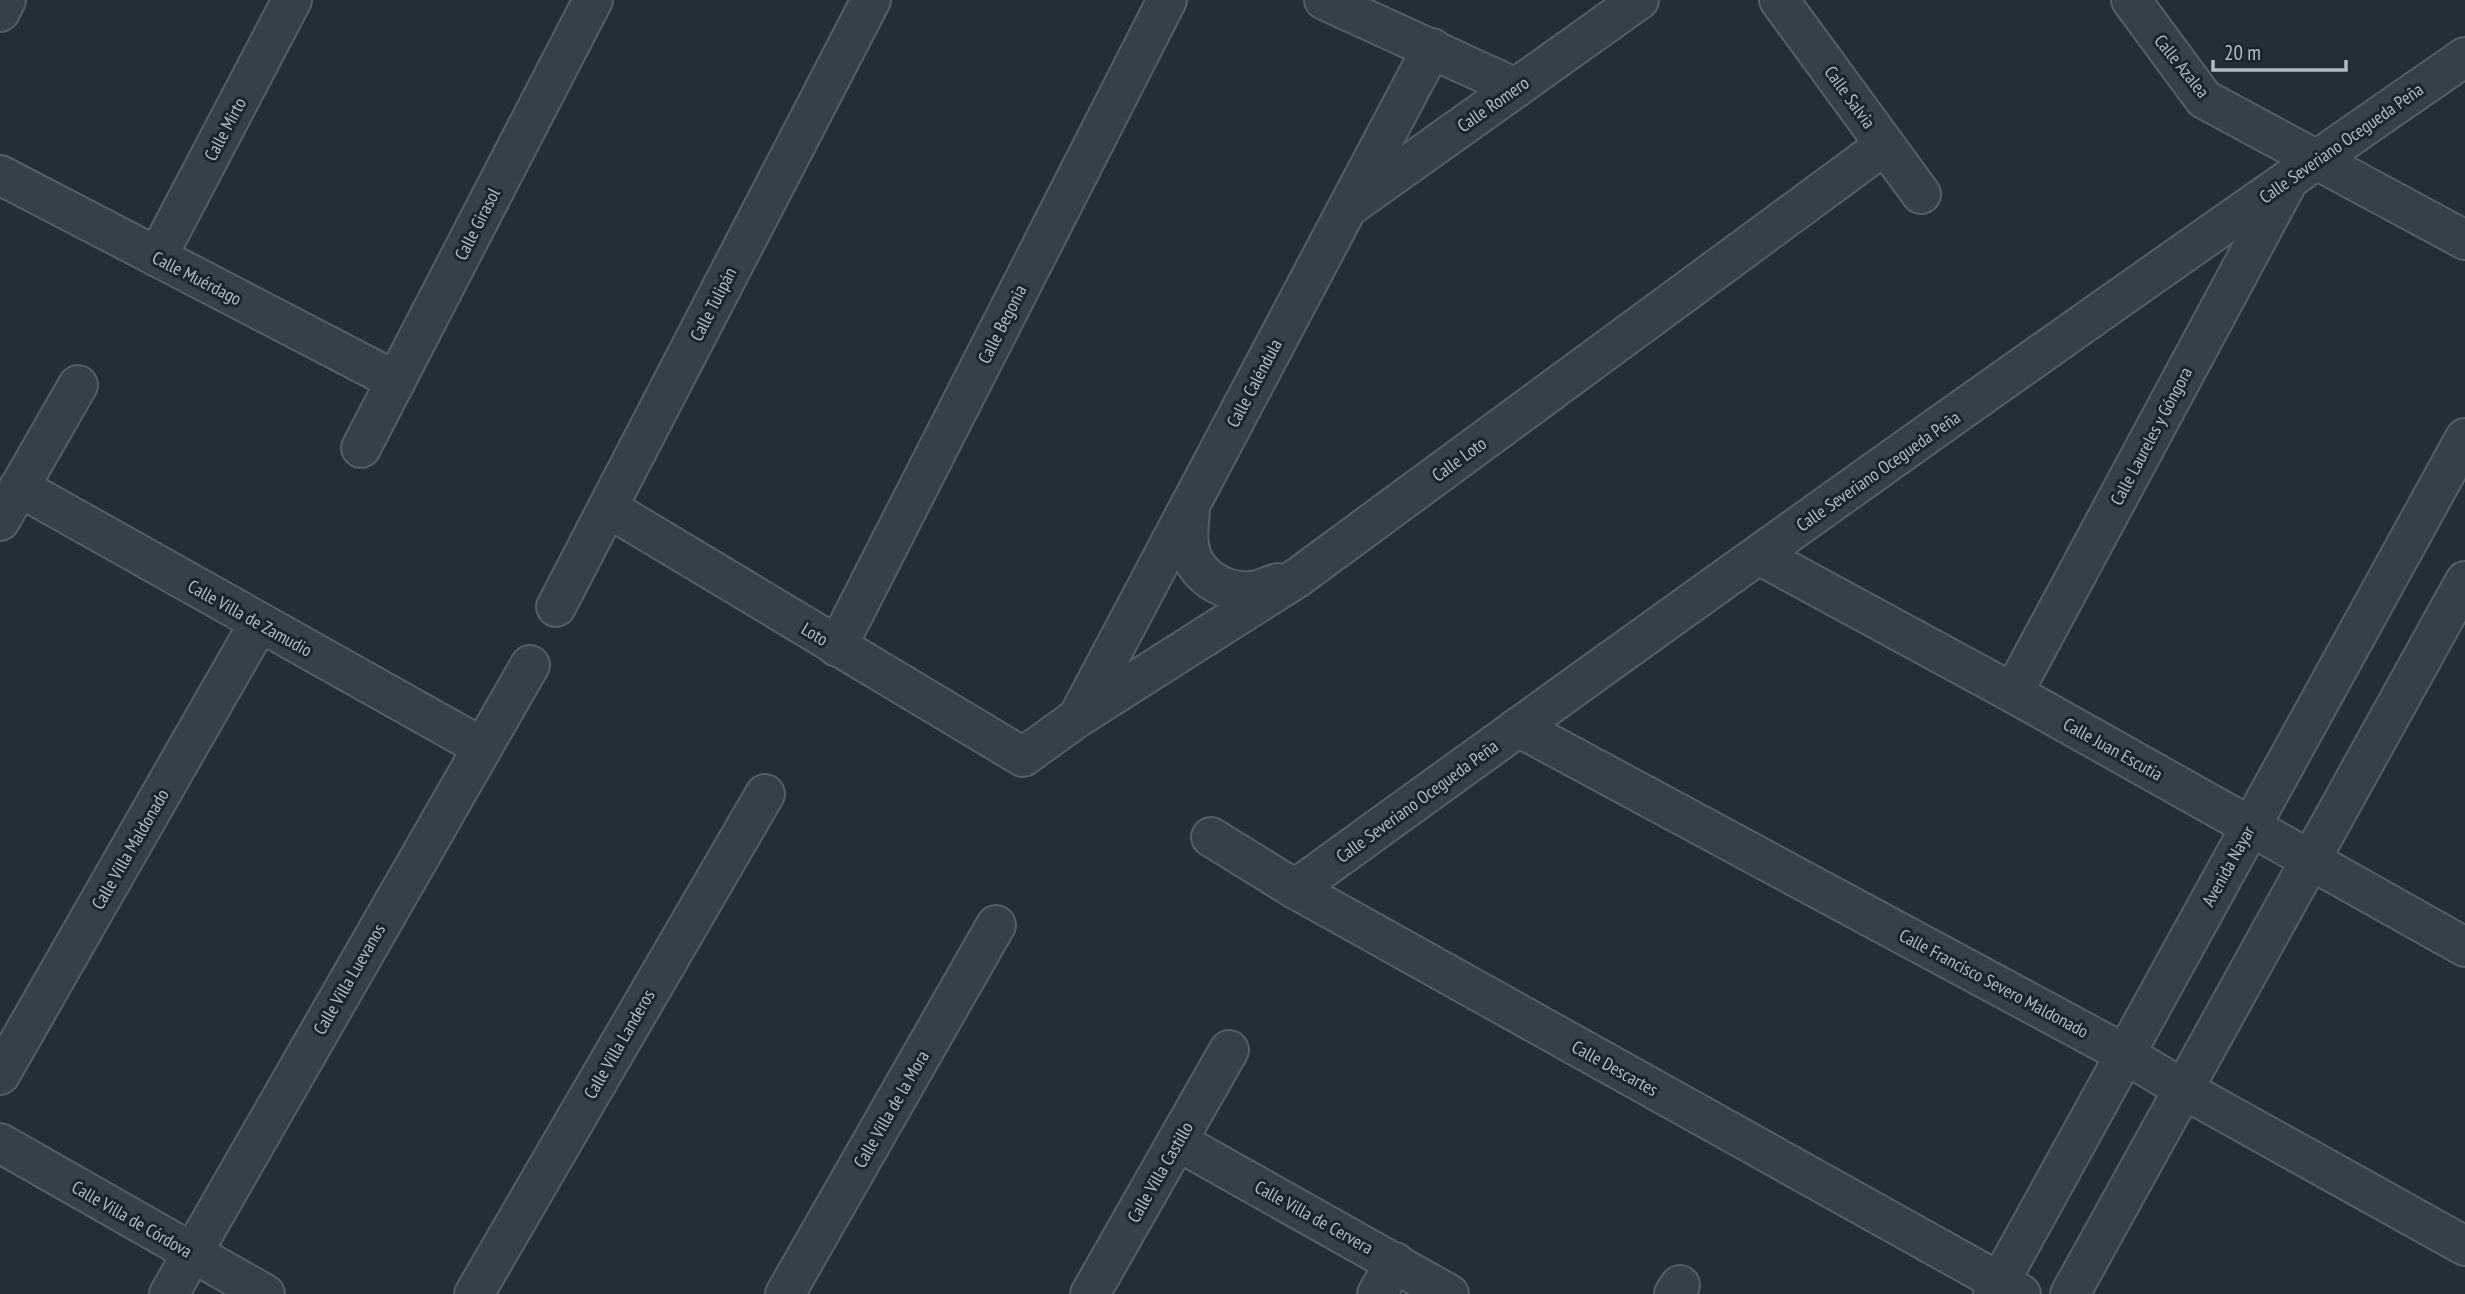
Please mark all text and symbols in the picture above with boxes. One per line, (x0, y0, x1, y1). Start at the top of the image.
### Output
scale bar (2213, 28, 2346, 72)
street label: Calle Azalea (2149, 30, 2215, 102)
text: 20 m (2224, 39, 2261, 66)
street label: Calle Salvia (1820, 61, 1880, 133)
street label: Calle Romero (1453, 71, 1534, 137)
street label: Calle Severiano Ocegueda Peña (2255, 78, 2427, 208)
street label: Calle Mirto (199, 93, 251, 164)
street label: Calle Girasol (449, 183, 505, 264)
street label: Calle Muérdago (149, 246, 246, 310)
street label: Calle Tulipán (685, 263, 741, 345)
street label: Calle Begonia (972, 281, 1032, 367)
street label: Calle Caléndula (1221, 335, 1287, 431)
street label: Calle Laureles y Góngora (2105, 363, 2197, 509)
street label: Calle Severiano Ocegueda Peña (1792, 406, 1964, 536)
street label: Calle Loto (1427, 431, 1491, 486)
street label: Calle Villa de Zamudio (184, 574, 316, 662)
street label: Loto (797, 617, 833, 651)
street label: Calle Juan Escutia (2059, 712, 2167, 786)
street label: Calle Severiano Ocegueda Peña (1331, 734, 1503, 868)
street label: Calle Villa Maldonado (86, 785, 174, 913)
street label: Avenida Nayar (2196, 822, 2260, 910)
street label: Calle Villa Luevanos (308, 919, 390, 1039)
street label: Calle Francisco Severo Maldonado (1895, 923, 2093, 1043)
street label: Calle Villa Landeros (578, 985, 660, 1103)
street label: Calle Descartes (1568, 1035, 1662, 1101)
street label: Calle Villa de la Mora (848, 1046, 934, 1172)
street label: Calle Villa Castillo (1122, 1117, 1198, 1226)
street label: Calle Villa de Córdova (68, 1175, 196, 1263)
street label: Calle Villa de Cervera (1251, 1175, 1377, 1259)

